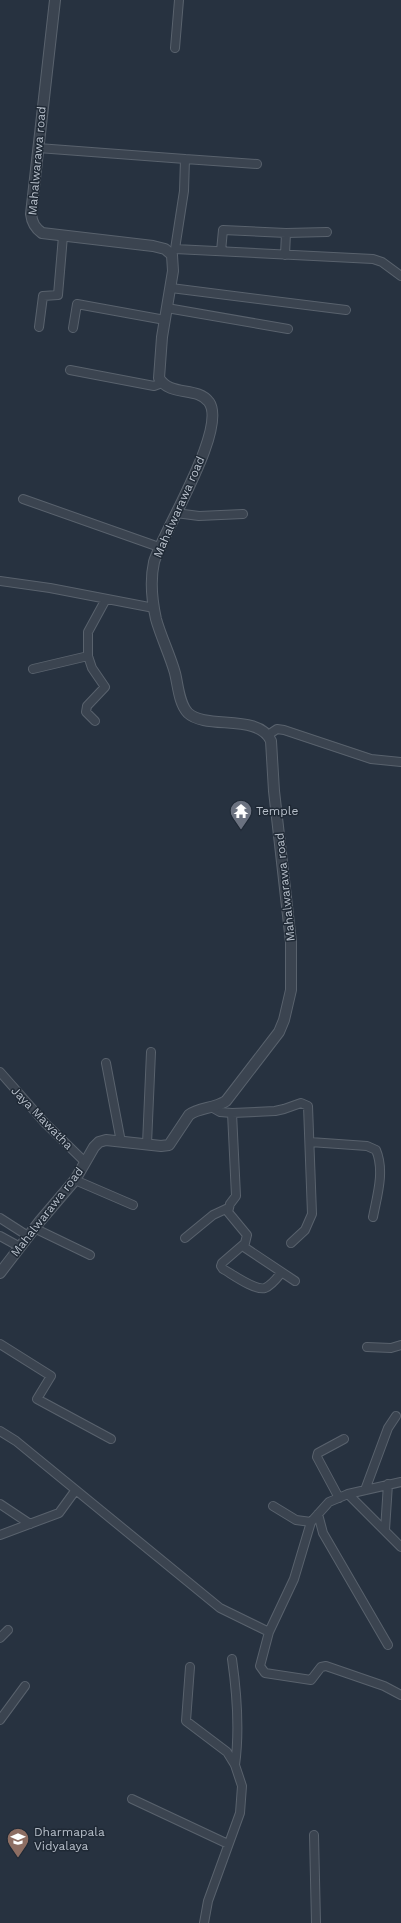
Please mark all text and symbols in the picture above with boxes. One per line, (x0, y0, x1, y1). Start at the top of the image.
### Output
street label: Mahalwarawa road (25, 106, 49, 216)
street label: Mahalwarawa road (150, 454, 208, 560)
temple icon: Temple (228, 798, 254, 831)
place label: Temple (256, 804, 298, 818)
street label: Mahalwarawa road (272, 832, 298, 942)
street label: Jaya Mawatha (8, 1084, 76, 1153)
street label: Mahalwarawa road (8, 1165, 86, 1259)
place label: Dharmapala Vidyalaya (34, 1825, 105, 1853)
school or university icon: Dharmapala Vidyalaya (5, 1826, 31, 1859)

